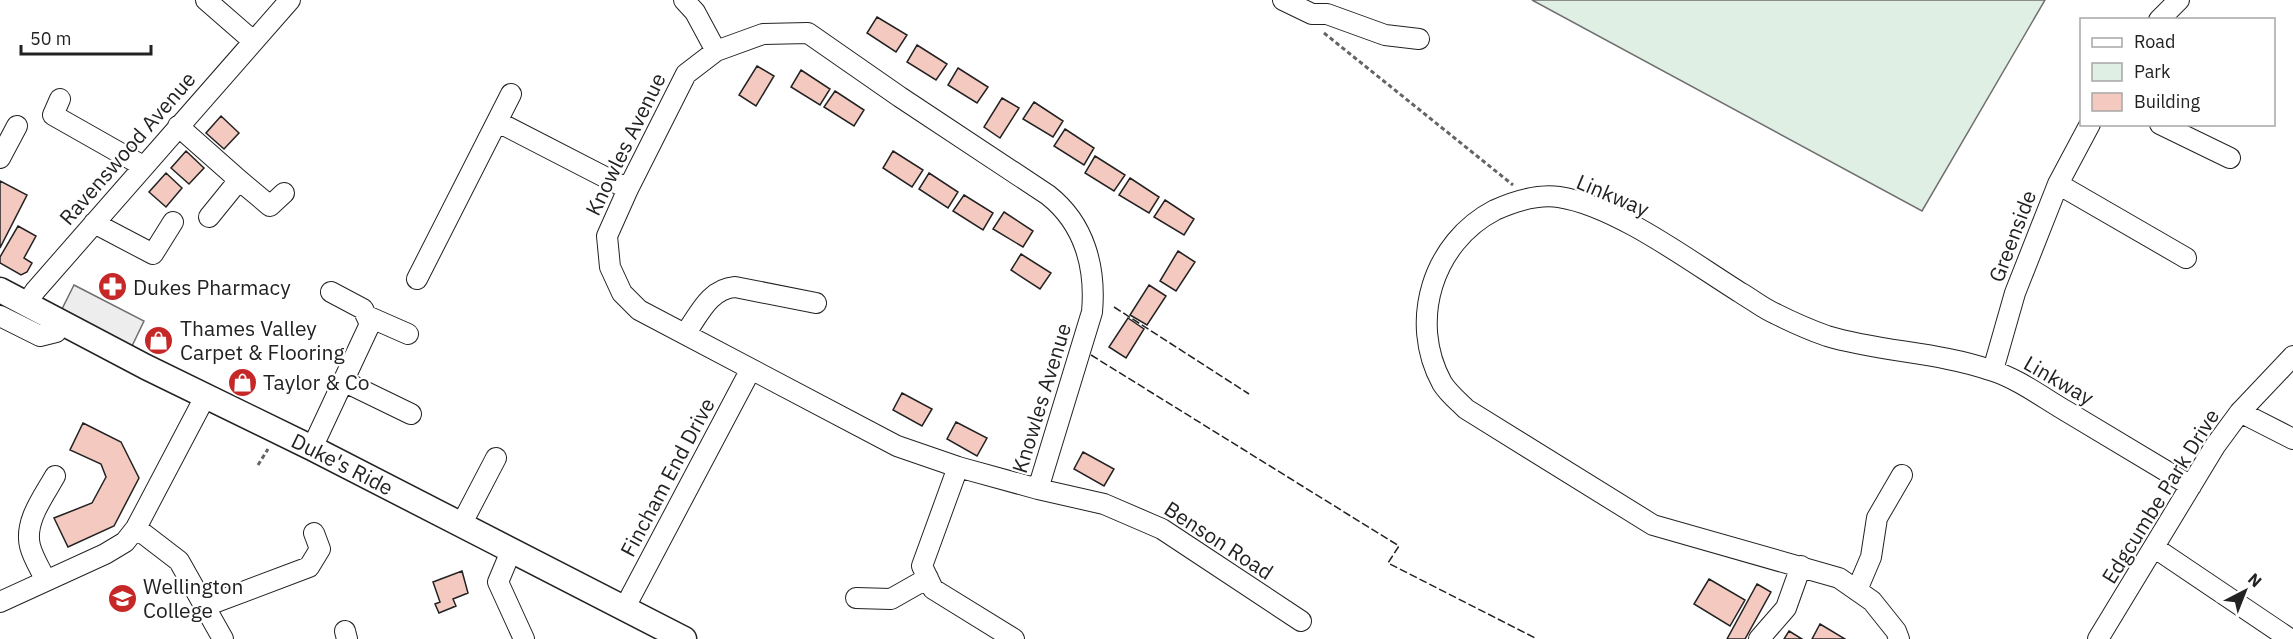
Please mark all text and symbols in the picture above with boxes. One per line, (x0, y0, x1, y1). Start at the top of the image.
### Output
scale bar (21, 18, 152, 56)
legend (2080, 18, 2275, 126)
text: 50 m (30, 27, 72, 50)
text: Road (2134, 30, 2175, 53)
text: Park (2134, 60, 2171, 83)
street label: Ravenswood Avenue (53, 65, 201, 231)
street label: Knowles Avenue (578, 68, 672, 220)
text: Building (2134, 90, 2201, 113)
street label: Linkway (1572, 167, 1654, 223)
street label: Greenside (1982, 186, 2042, 286)
pharmacy icon: Dukes Pharmacy (96, 271, 128, 303)
place label: Dukes Pharmacy (133, 273, 291, 301)
place label: Thames Valley Carpet & Flooring (180, 314, 344, 366)
street label: Knowles Avenue (1005, 320, 1077, 476)
shop icon: Thames Valley Carpet & Flooring (143, 324, 175, 356)
street label: Linkway (2019, 349, 2099, 411)
shop icon: Taylor & Co (226, 366, 258, 398)
place label: Taylor & Co (263, 368, 370, 396)
street label: Fincham End Drive (613, 393, 721, 561)
street label: Edgcumbe Park Drive (2095, 403, 2225, 589)
street label: Duke's Ride (287, 426, 398, 501)
street label: Benson Road (1159, 494, 1279, 586)
north arrow (2215, 561, 2275, 621)
text: N (2244, 569, 2266, 591)
place label: Wellington College (143, 572, 244, 624)
school or university icon: Wellington College (106, 582, 138, 614)

